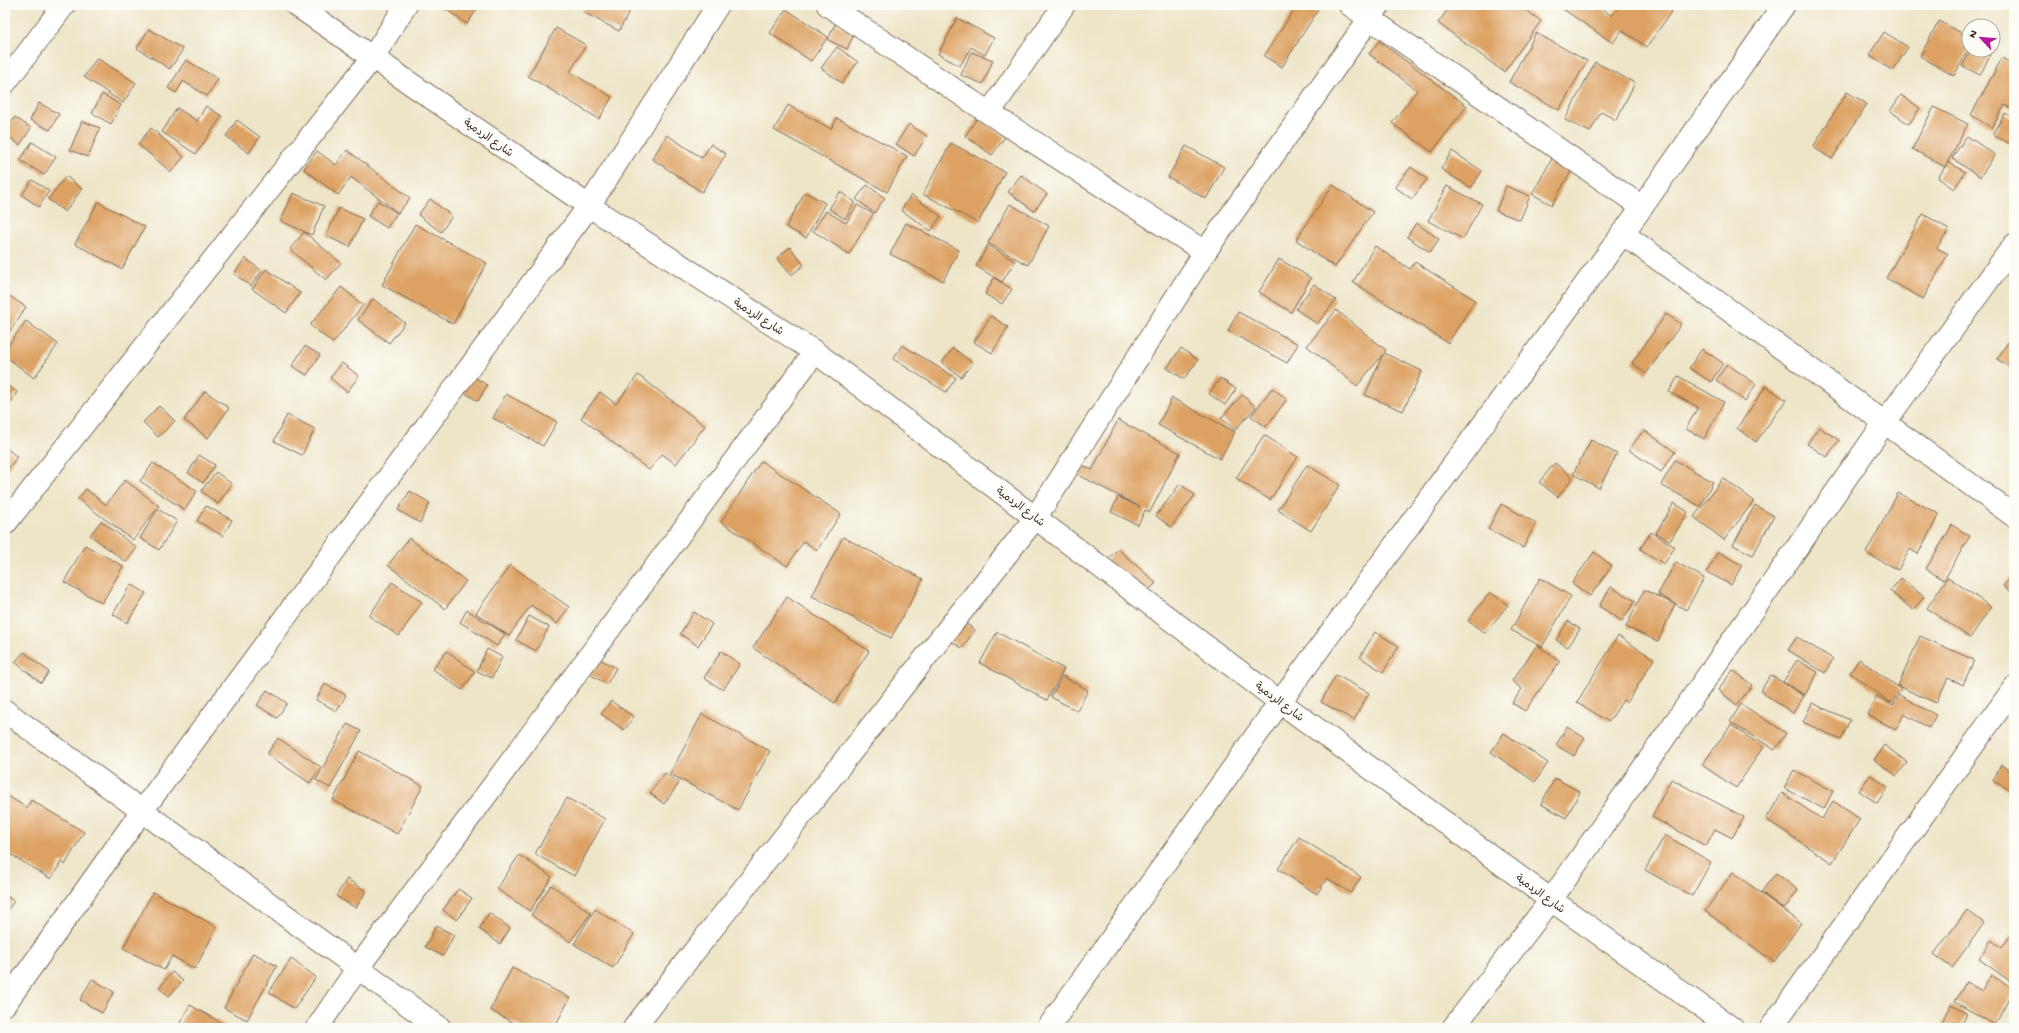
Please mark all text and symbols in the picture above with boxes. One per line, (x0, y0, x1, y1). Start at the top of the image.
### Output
north arrow (1961, 18, 2001, 58)
text: N (1967, 29, 1981, 40)
street label: شارع الردمية (460, 116, 515, 161)
street label: شارع الردمية (730, 296, 786, 339)
street label: شارع الردمية (993, 485, 1047, 531)
street label: شارع الردمية (1252, 680, 1306, 726)
street label: شارع الردمية (1512, 872, 1567, 917)

